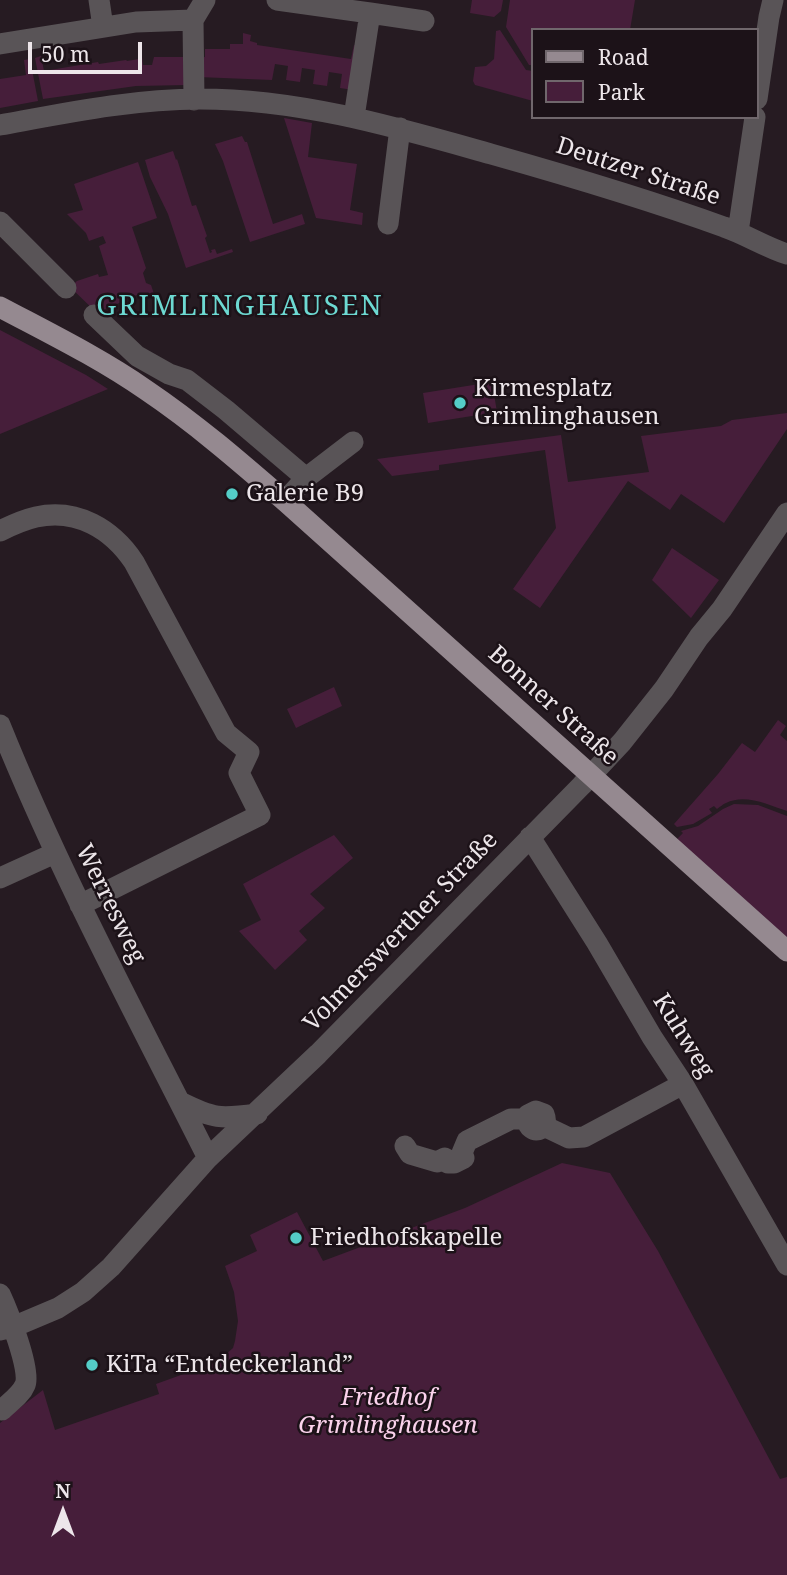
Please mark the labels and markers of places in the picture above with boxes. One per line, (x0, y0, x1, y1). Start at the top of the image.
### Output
place label: Kirmesplatz Grimlinghausen (474, 375, 659, 431)
marker: Kirmesplatz Grimlinghausen (452, 395, 468, 411)
place label: Galerie B9 (246, 480, 364, 508)
marker: Galerie B9 (224, 486, 240, 502)
place label: Friedhofskapelle (310, 1224, 502, 1252)
marker: Friedhofskapelle (288, 1230, 304, 1246)
place label: KiTa “Entdeckerland” (106, 1351, 353, 1379)
marker: KiTa “Entdeckerland” (84, 1357, 100, 1373)

